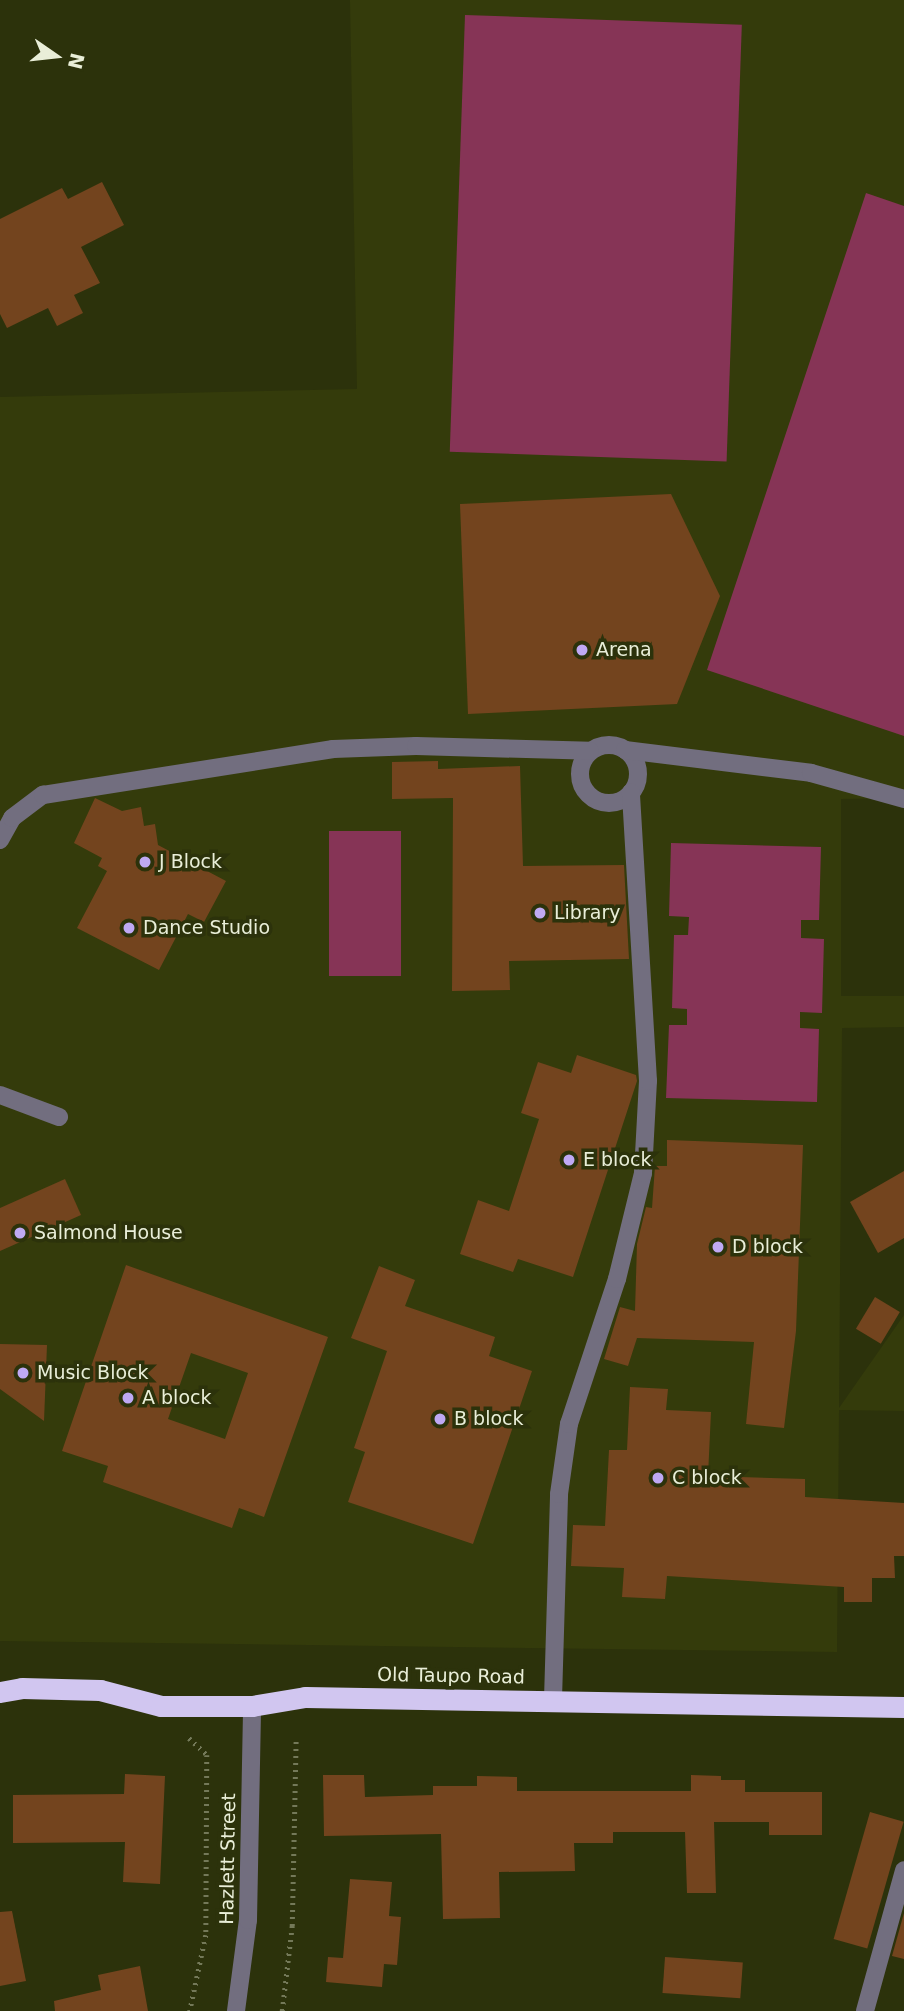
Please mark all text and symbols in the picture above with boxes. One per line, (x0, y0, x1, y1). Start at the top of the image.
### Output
north arrow (21, 21, 91, 91)
text: N (64, 51, 89, 71)
place label: Arena (596, 639, 652, 661)
marker: Arena (574, 642, 590, 658)
place label: J Block (159, 851, 222, 873)
marker: J Block (137, 854, 153, 870)
place label: Library (554, 902, 620, 924)
marker: Library (532, 905, 548, 921)
place label: Dance Studio (143, 917, 270, 939)
marker: Dance Studio (121, 920, 137, 936)
place label: E block (583, 1149, 651, 1171)
marker: E block (561, 1152, 577, 1168)
place label: Salmond House (34, 1222, 183, 1244)
marker: Salmond House (12, 1225, 28, 1241)
place label: D block (732, 1236, 803, 1258)
marker: D block (710, 1239, 726, 1255)
place label: Music Block (37, 1362, 148, 1384)
marker: Music Block (15, 1365, 31, 1381)
place label: A block (142, 1387, 211, 1409)
marker: A block (120, 1390, 136, 1406)
place label: B block (454, 1408, 523, 1430)
marker: B block (432, 1411, 448, 1427)
place label: C block (672, 1467, 742, 1489)
marker: C block (650, 1470, 666, 1486)
street label: Old Taupo Road (377, 1663, 525, 1689)
street label: Hazlett Street (215, 1793, 241, 1925)

